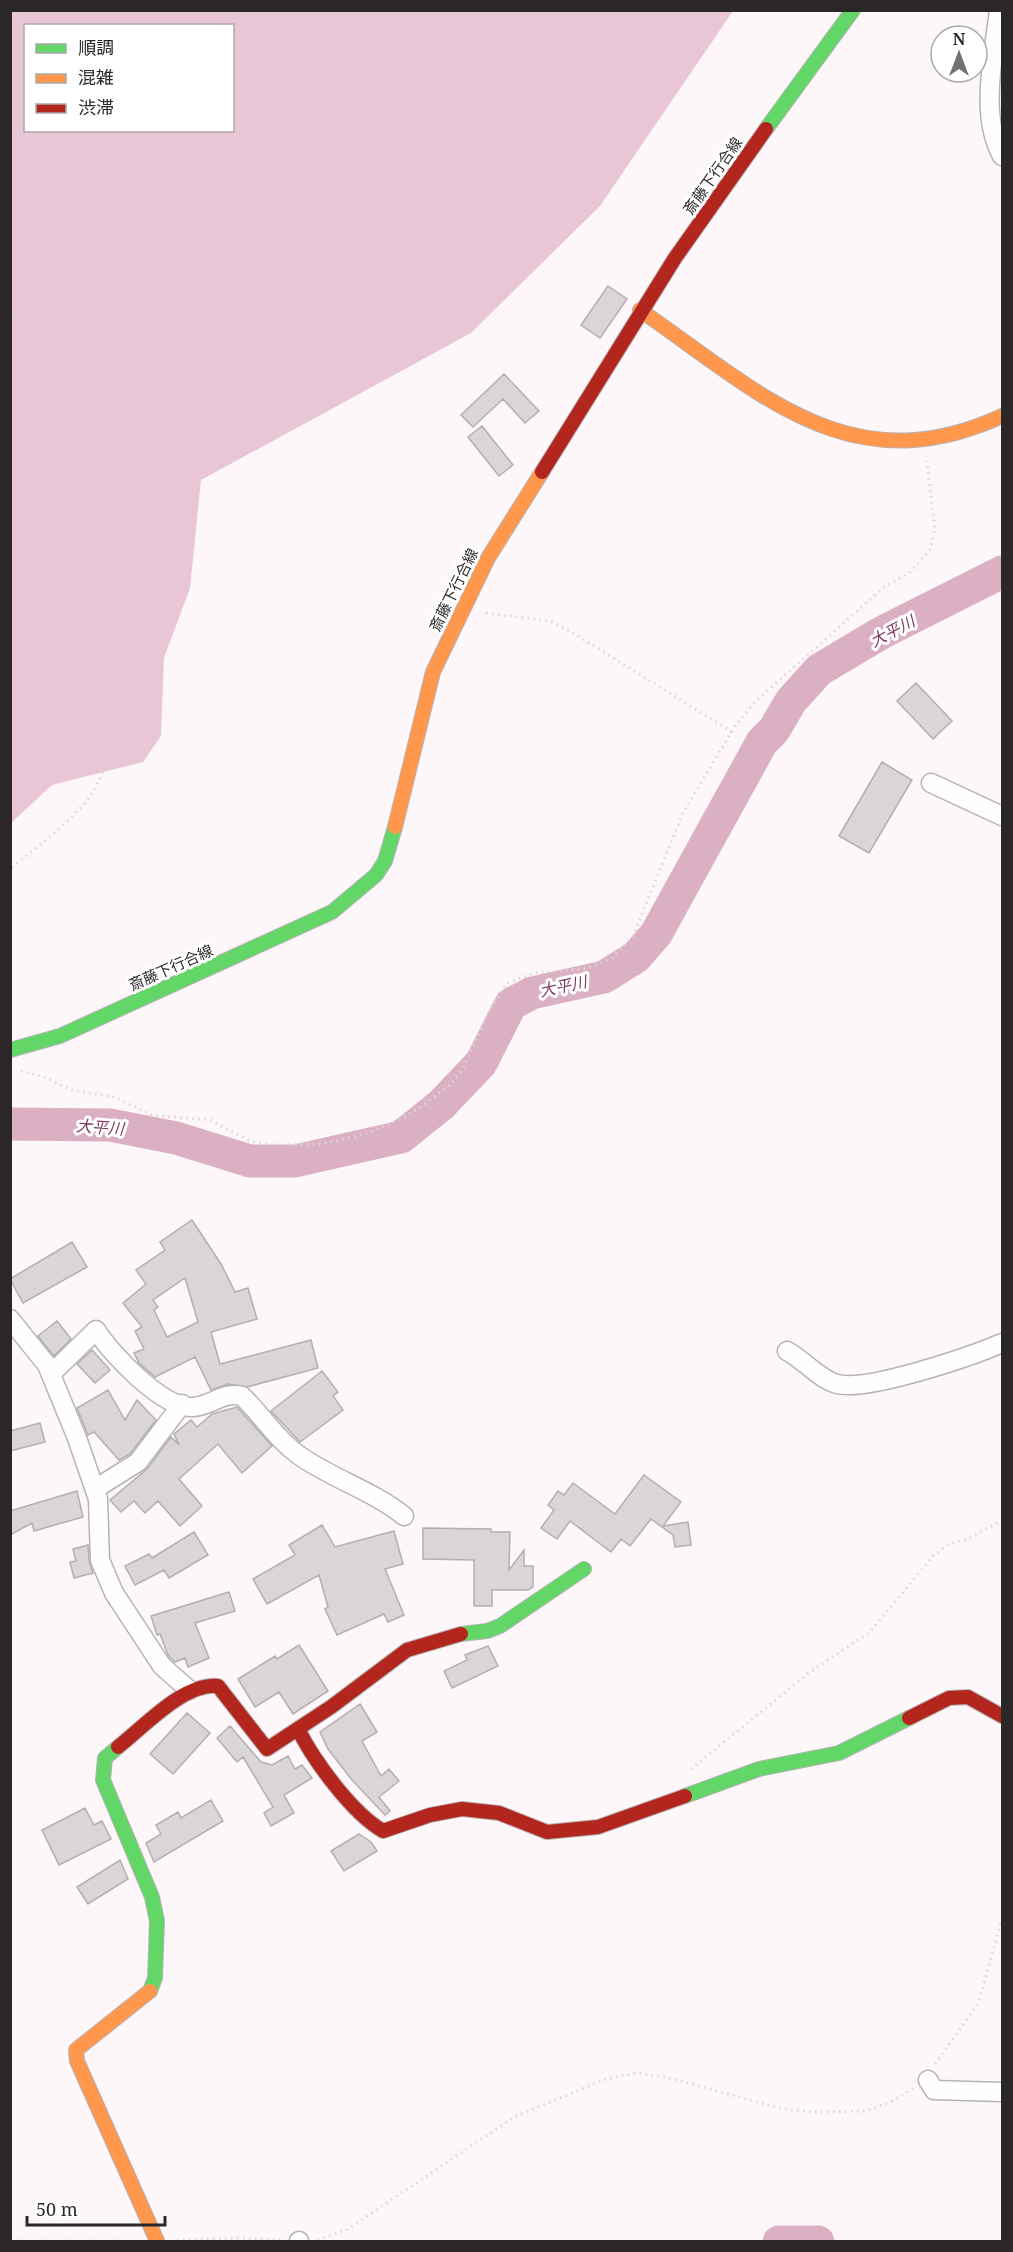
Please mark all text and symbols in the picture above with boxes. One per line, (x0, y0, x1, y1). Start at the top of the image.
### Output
legend (24, 24, 234, 132)
north arrow (929, 24, 989, 84)
text: N (953, 28, 966, 50)
text: 順調 (78, 35, 114, 59)
text: 混雑 (78, 65, 114, 89)
text: 渋滞 (78, 95, 114, 119)
street label: 斎藤下行合線 (678, 133, 746, 218)
street label: 斎藤下行合線 (424, 545, 482, 634)
water label: 大平川 (866, 609, 920, 652)
street label: 斎藤下行合線 (125, 940, 216, 995)
water label: 大平川 (537, 970, 591, 1002)
water label: 大平川 (75, 1114, 127, 1140)
scale bar (27, 2189, 165, 2227)
text: 50 m (36, 2197, 78, 2221)

